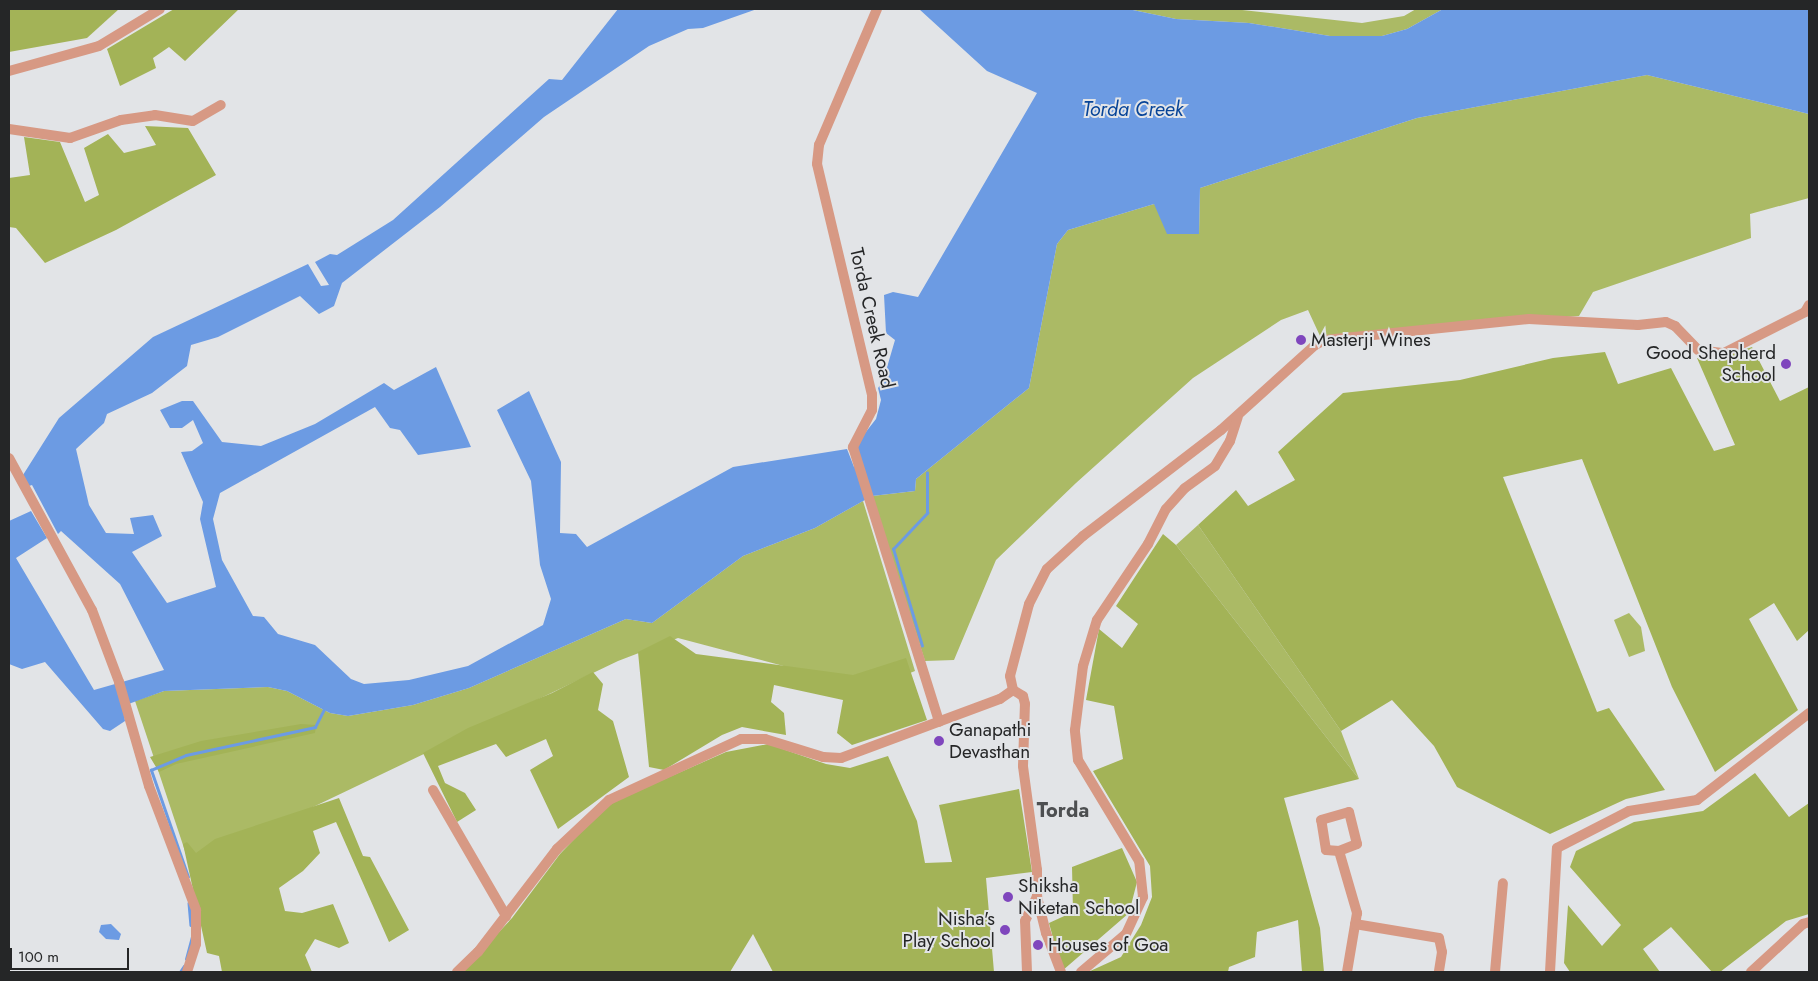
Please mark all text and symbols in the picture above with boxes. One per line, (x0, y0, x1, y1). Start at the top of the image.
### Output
water label: Torda Creek (1083, 97, 1183, 121)
street label: Torda Creek Road (845, 246, 899, 390)
place label: Masterji Wines (1311, 329, 1431, 351)
marker: Masterji Wines (1295, 334, 1307, 346)
place label: Good Shepherd School (1646, 342, 1776, 386)
marker: Good Shepherd School (1780, 358, 1792, 370)
place label: Ganapathi Devasthan (949, 719, 1031, 763)
marker: Ganapathi Devasthan (933, 735, 945, 747)
district label: Torda (1037, 798, 1089, 822)
place label: Shiksha Niketan School (1018, 875, 1139, 919)
marker: Shiksha Niketan School (1002, 891, 1014, 903)
place label: Nisha's Play School (903, 908, 995, 952)
marker: Nisha's Play School (999, 924, 1011, 936)
place label: Houses of Goa (1048, 934, 1168, 956)
scale bar (12, 938, 131, 970)
marker: Houses of Goa (1032, 939, 1044, 951)
text: 100 m (18, 946, 59, 968)

